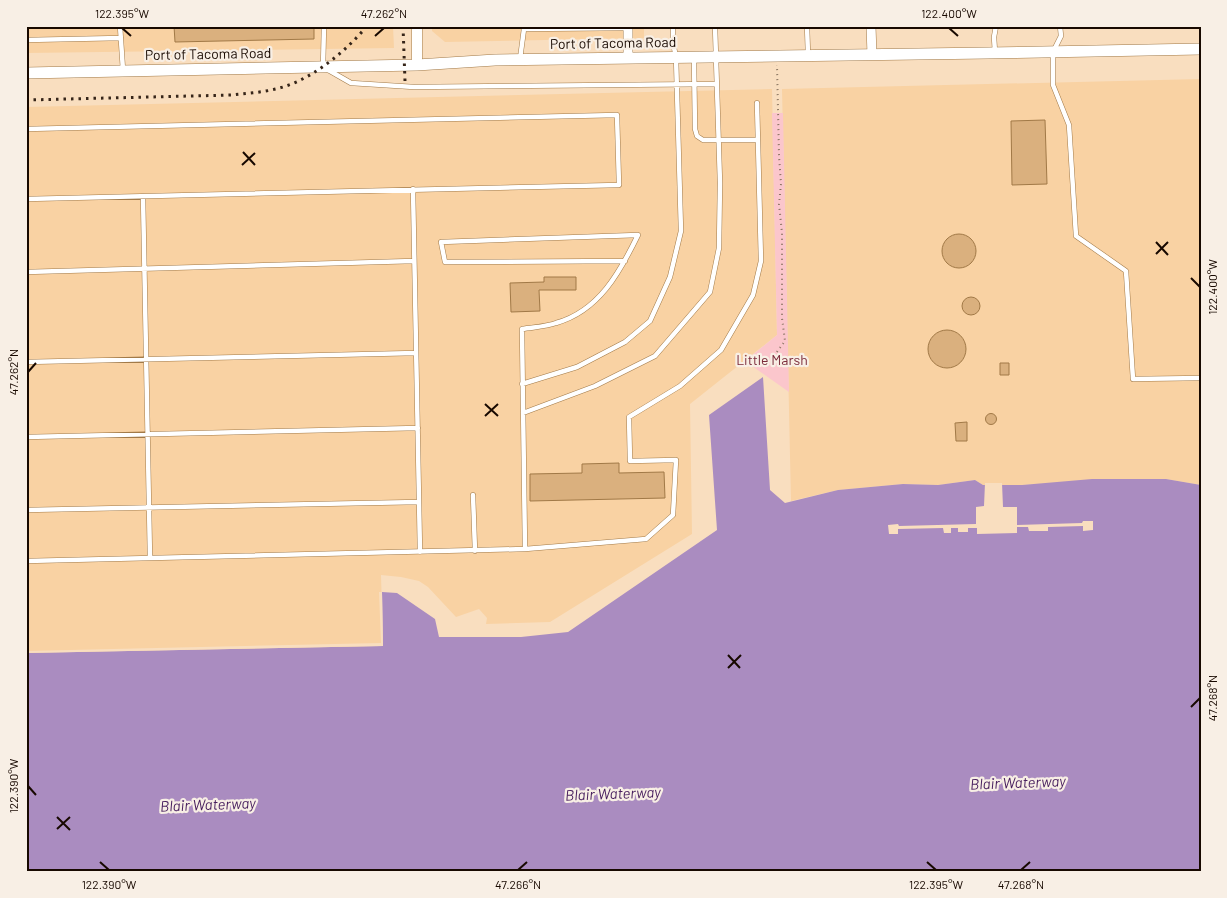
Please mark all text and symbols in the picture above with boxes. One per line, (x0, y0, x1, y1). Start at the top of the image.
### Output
text: 122.395°W (95, 6, 150, 20)
text: 47.262°N (361, 6, 407, 20)
text: 122.400°W (921, 6, 977, 20)
street label: Port of Tacoma Road (550, 33, 676, 52)
street label: Port of Tacoma Road (145, 44, 271, 63)
text: 122.400°W (1205, 259, 1219, 315)
text: 47.262°N (6, 349, 20, 395)
park label: Little Marsh (736, 351, 808, 368)
text: 47.268°N (1205, 675, 1219, 721)
text: 122.390°W (6, 758, 20, 813)
water label: Blair Waterway (970, 771, 1067, 793)
water label: Blair Waterway (565, 782, 662, 804)
water label: Blair Waterway (160, 793, 257, 815)
text: 122.390°W (82, 877, 137, 891)
text: 47.266°N (495, 877, 541, 891)
text: 122.395°W (909, 877, 964, 891)
text: 47.268°N (998, 877, 1044, 891)

